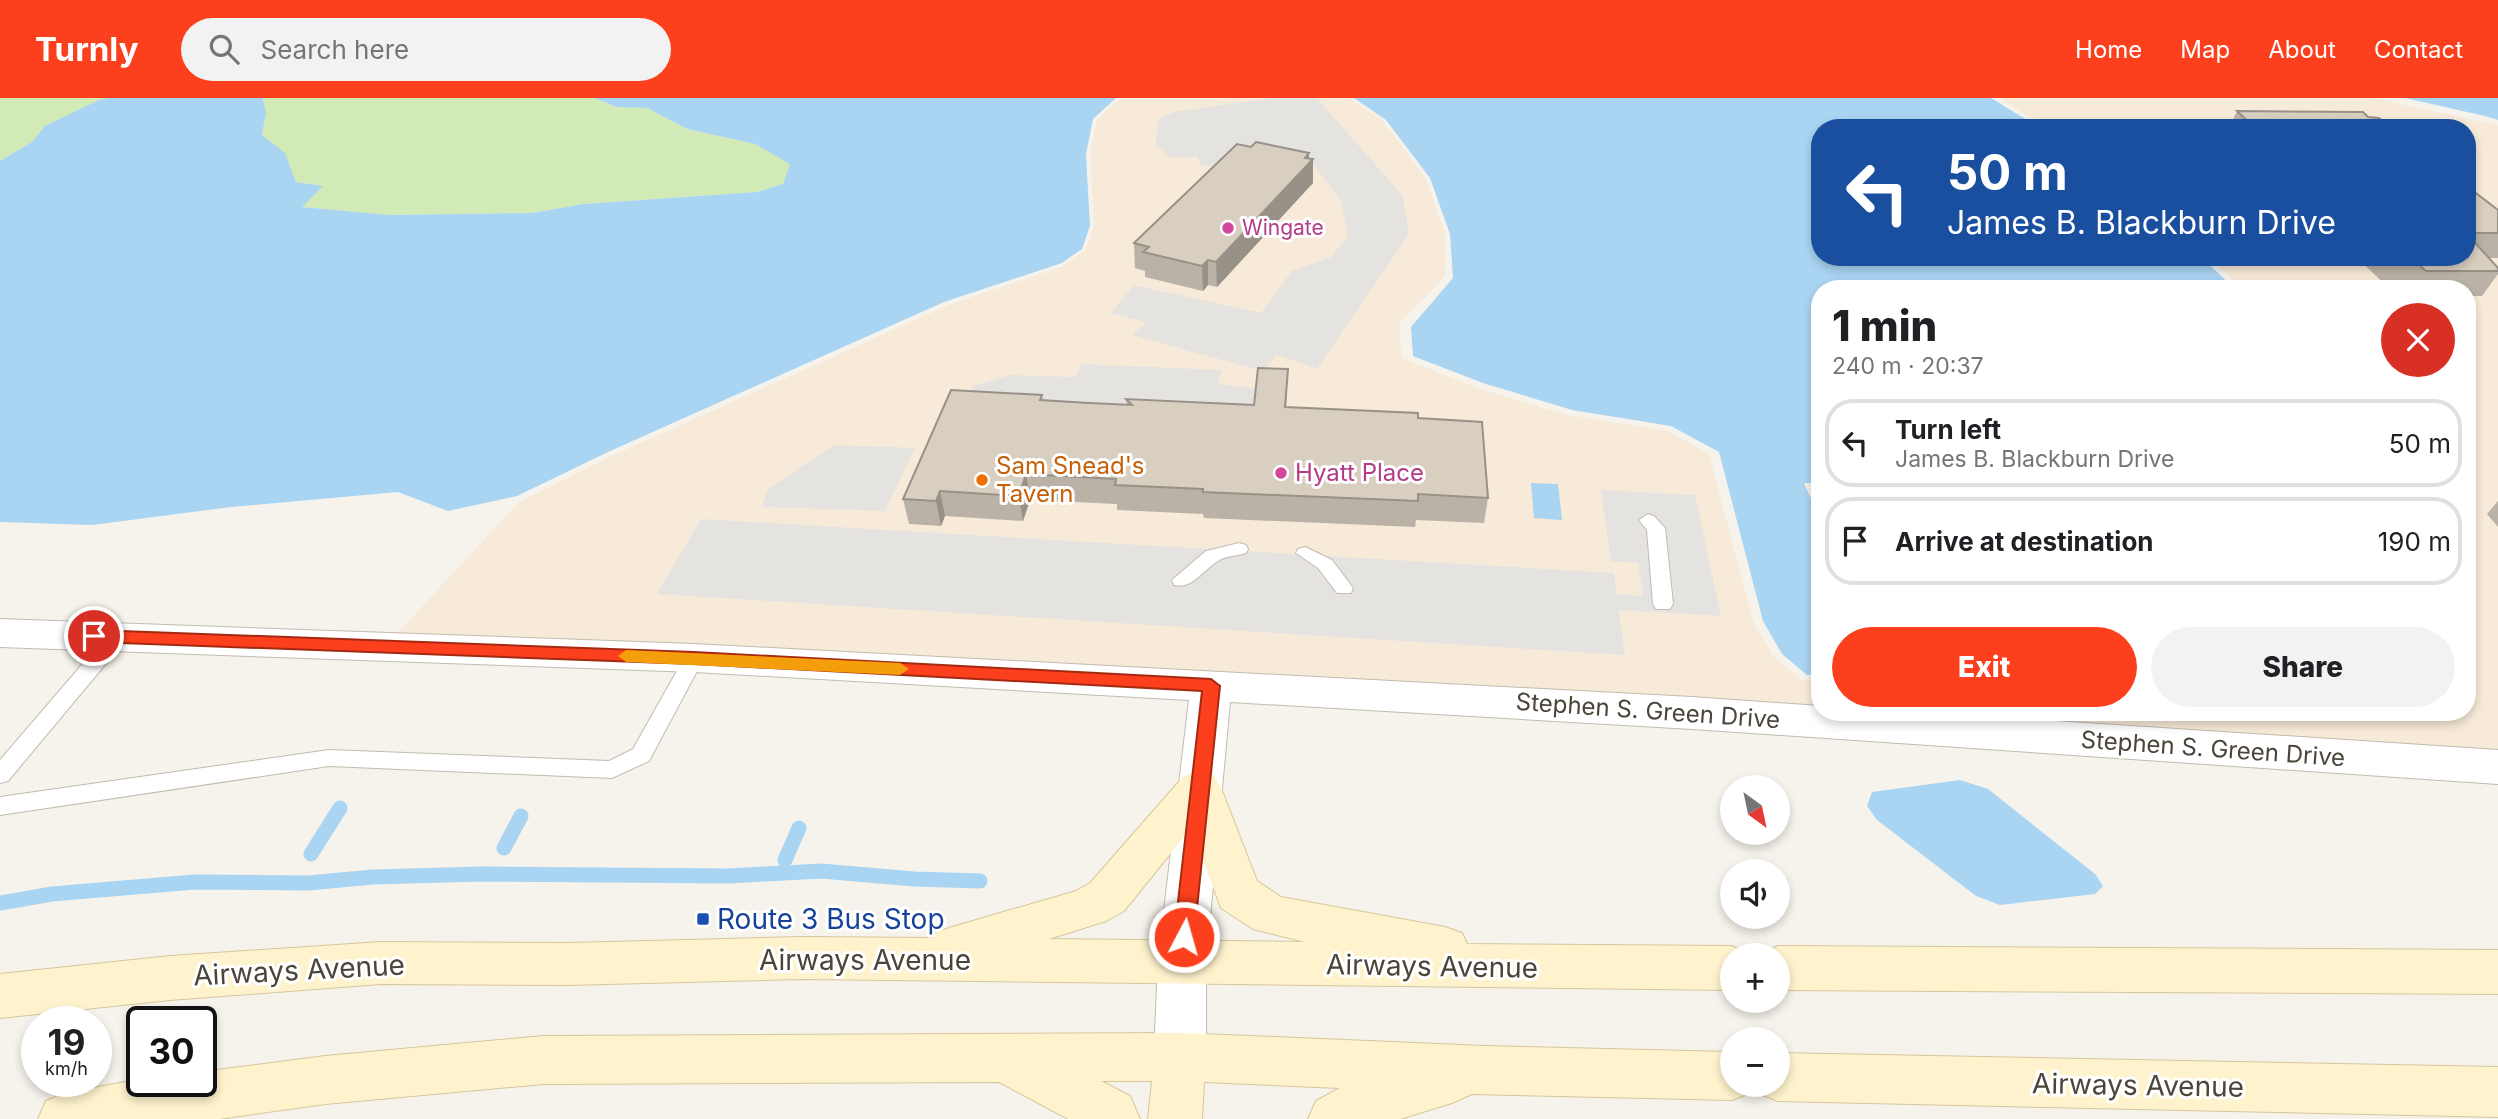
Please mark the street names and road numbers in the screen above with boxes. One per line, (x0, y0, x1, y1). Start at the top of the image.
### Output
street label: Stephen S. Green Drive (1515, 687, 1781, 734)
street label: Stephen S. Green Drive (2080, 725, 2346, 772)
street label: Airways Avenue (759, 943, 971, 977)
street label: Airways Avenue (192, 947, 406, 993)
street label: Airways Avenue (1326, 947, 1538, 985)
street label: Airways Avenue (2032, 1066, 2244, 1104)

